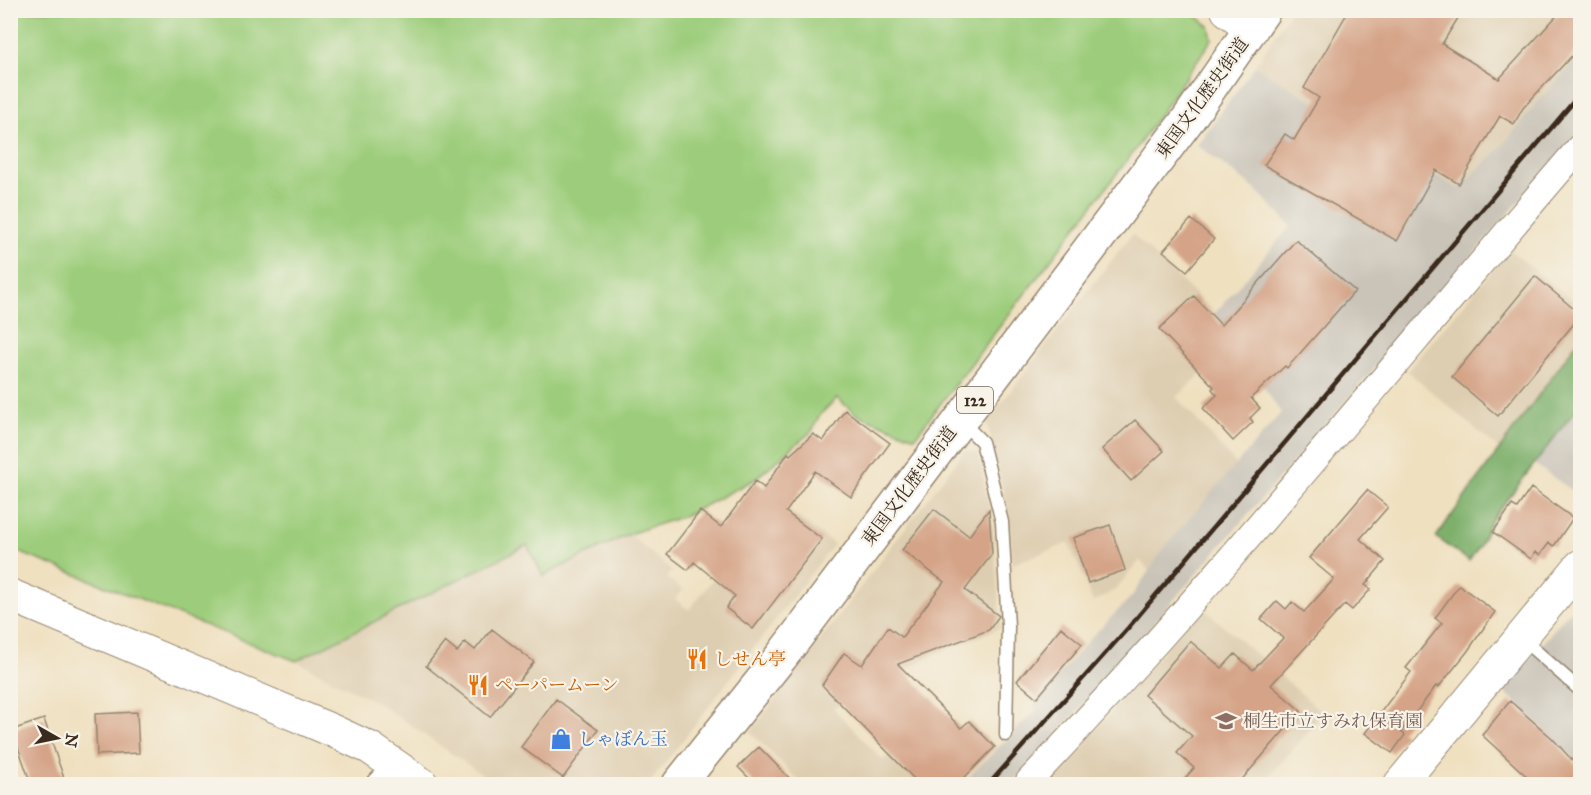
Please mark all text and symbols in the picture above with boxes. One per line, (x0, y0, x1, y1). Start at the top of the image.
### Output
street label: 東国文化歴史街道 (1151, 33, 1253, 163)
road number: 122 (957, 387, 993, 413)
street label: 東国文化歴史街道 (857, 422, 961, 550)
restaurant icon: しせん亭 (685, 647, 709, 671)
place label: しせん亭 (714, 648, 786, 670)
restaurant icon: ペーパームーン (466, 673, 490, 697)
place label: ペーパームーン (495, 674, 619, 696)
north arrow (27, 708, 87, 768)
school or university icon: 桐生市立すみれ保育園 (1214, 709, 1238, 733)
place label: 桐生市立すみれ保育園 (1243, 710, 1423, 732)
shop icon: しゃぼん玉 (549, 727, 573, 751)
place label: しゃぼん玉 (578, 728, 668, 750)
text: N (61, 732, 82, 749)

